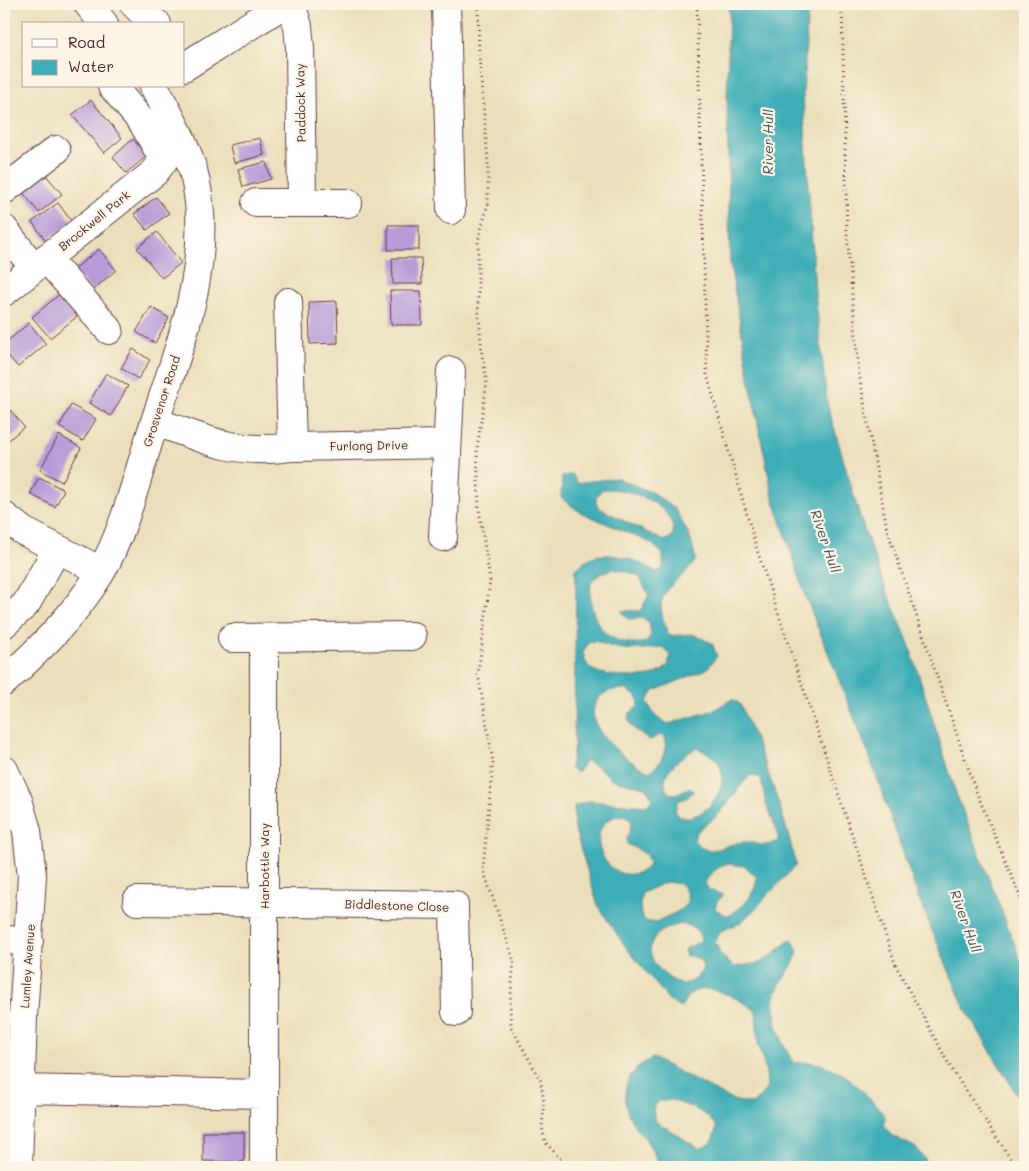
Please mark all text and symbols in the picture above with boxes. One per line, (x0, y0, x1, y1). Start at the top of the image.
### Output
legend (22, 22, 185, 88)
text: Road (68, 32, 105, 52)
text: Water (68, 56, 114, 76)
street label: Paddock Way (291, 64, 309, 142)
water label: River Hull (758, 109, 777, 175)
street label: Brockwell Park (55, 186, 133, 254)
street label: Grosvenor Road (139, 353, 183, 449)
street label: Furlong Drive (330, 436, 408, 454)
water label: River Hull (806, 507, 846, 576)
street label: Harbottle Way (256, 823, 272, 909)
water label: River Hull (946, 887, 986, 955)
street label: Biddlestone Close (344, 895, 450, 915)
street label: Lumley Avenue (16, 923, 38, 1009)

